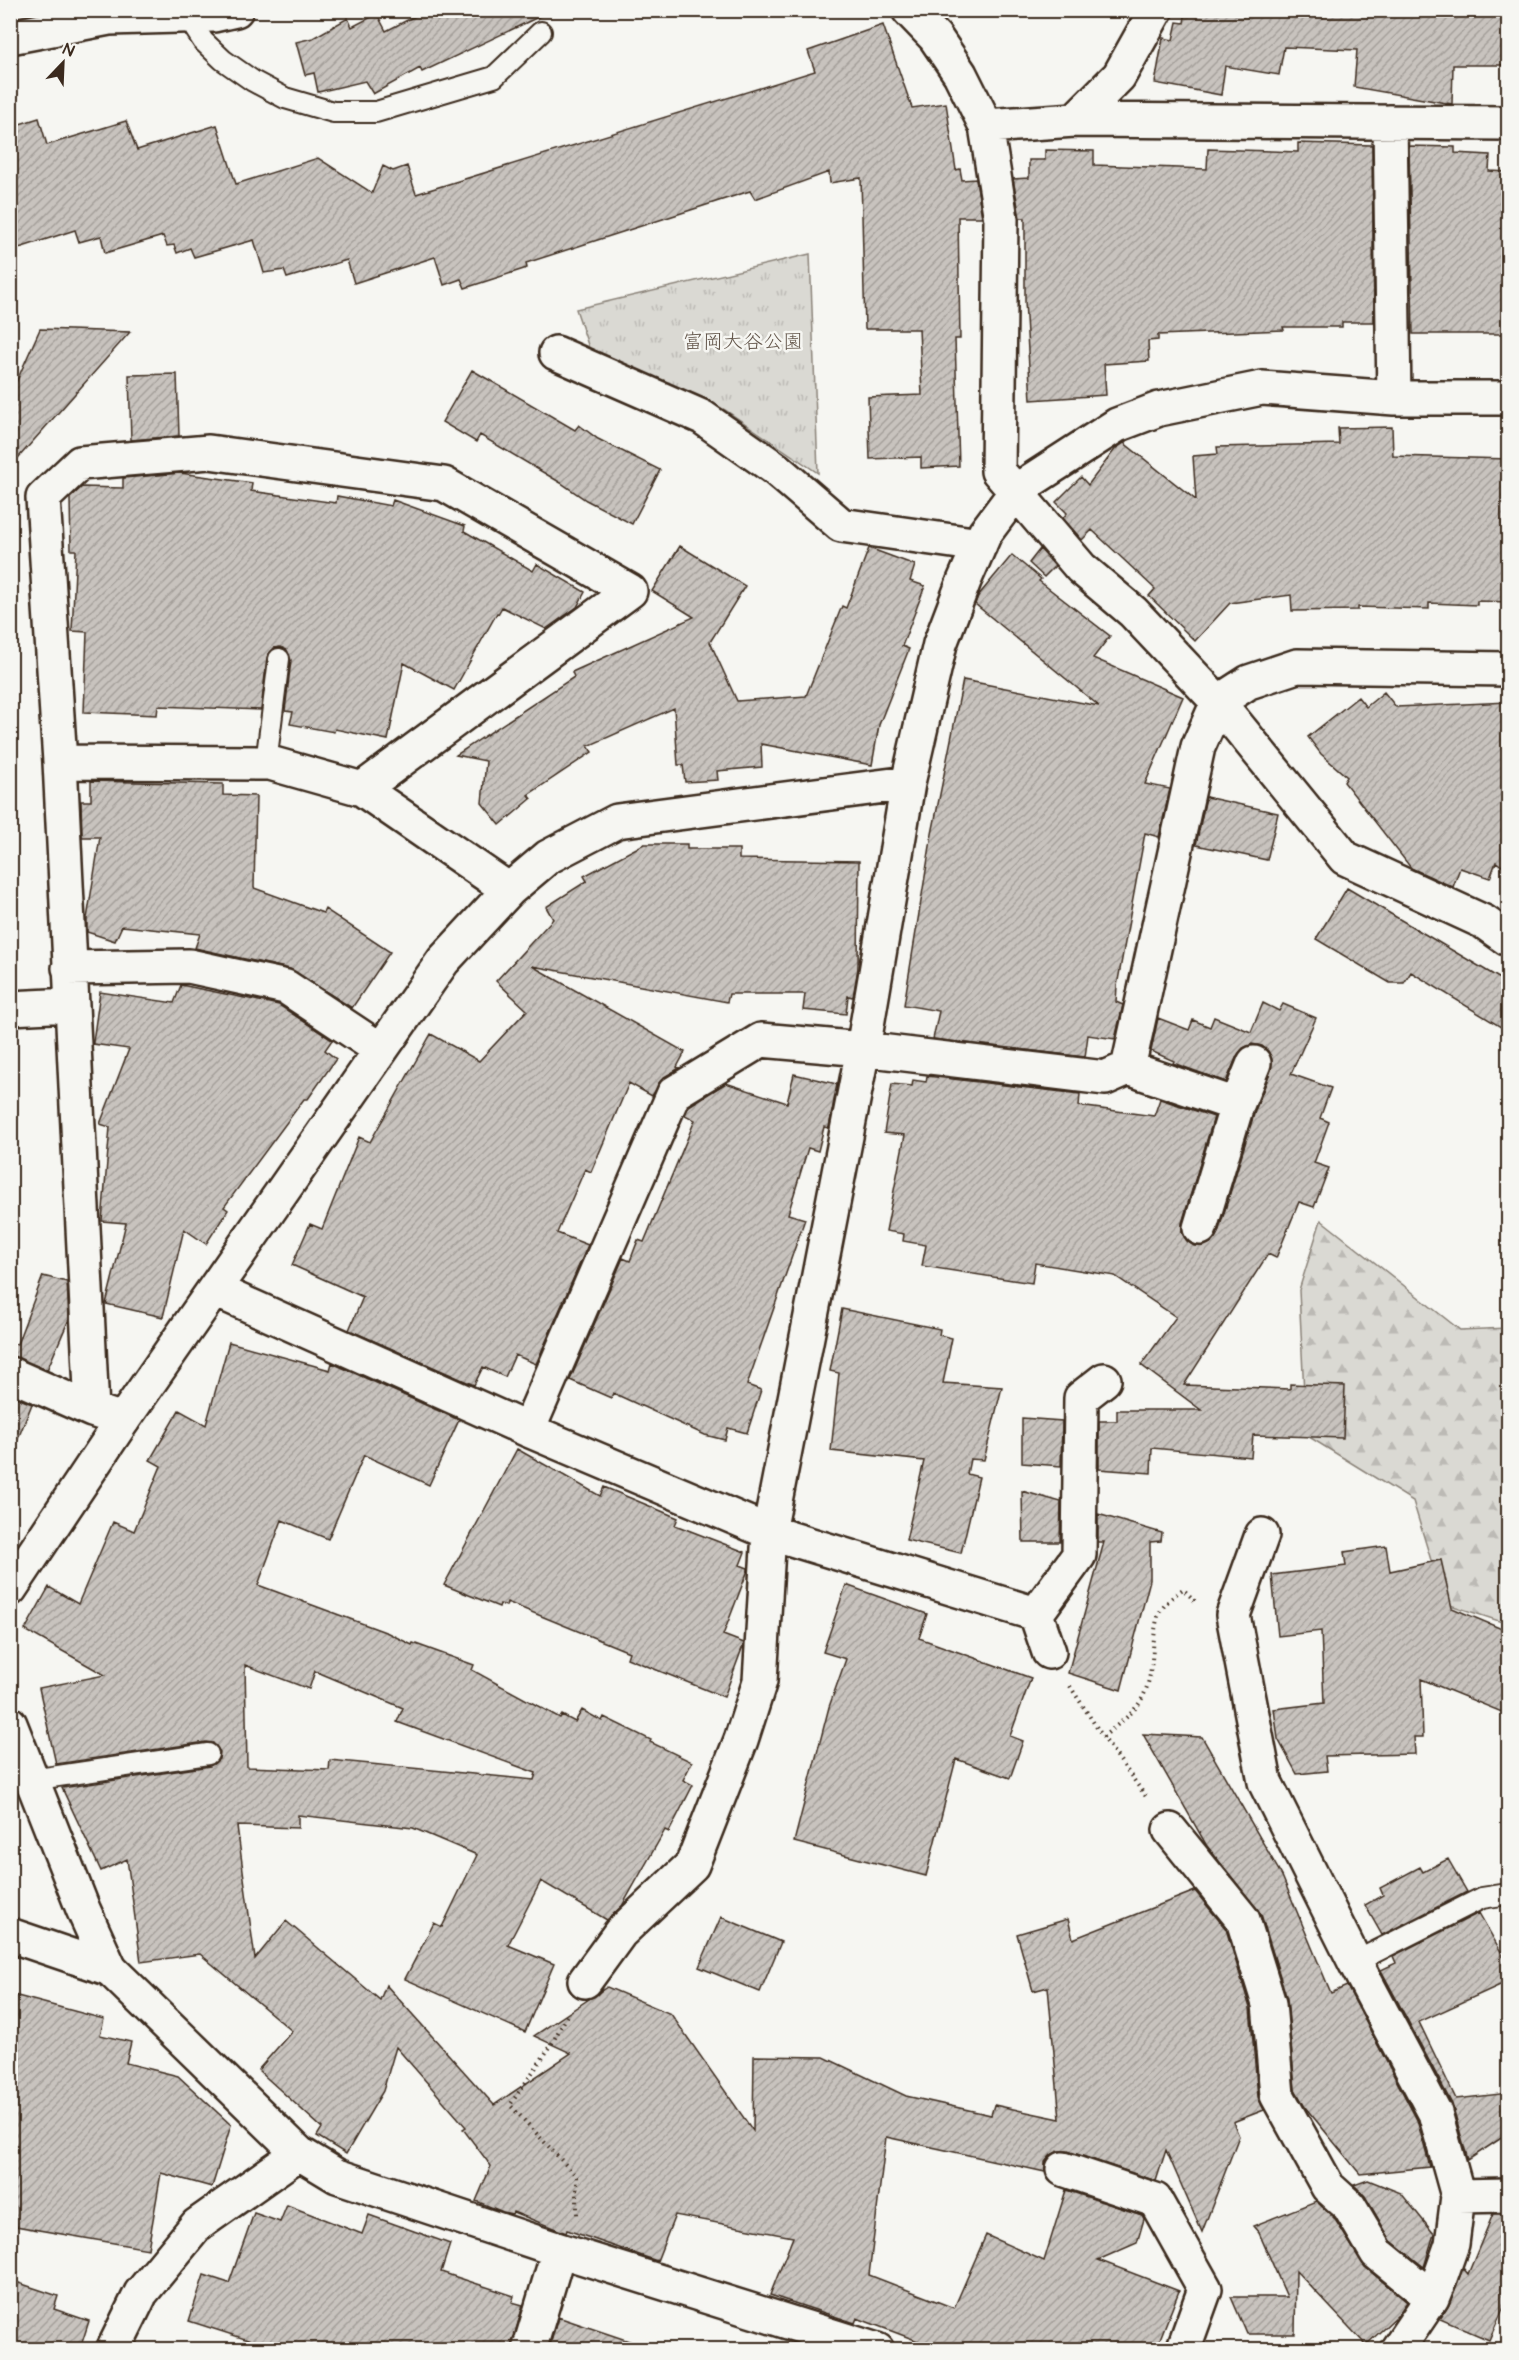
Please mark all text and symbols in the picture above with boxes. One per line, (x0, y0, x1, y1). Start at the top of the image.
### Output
north arrow (33, 33, 93, 93)
text: N (60, 38, 77, 62)
park label: 富岡大谷公園 (683, 328, 803, 356)

